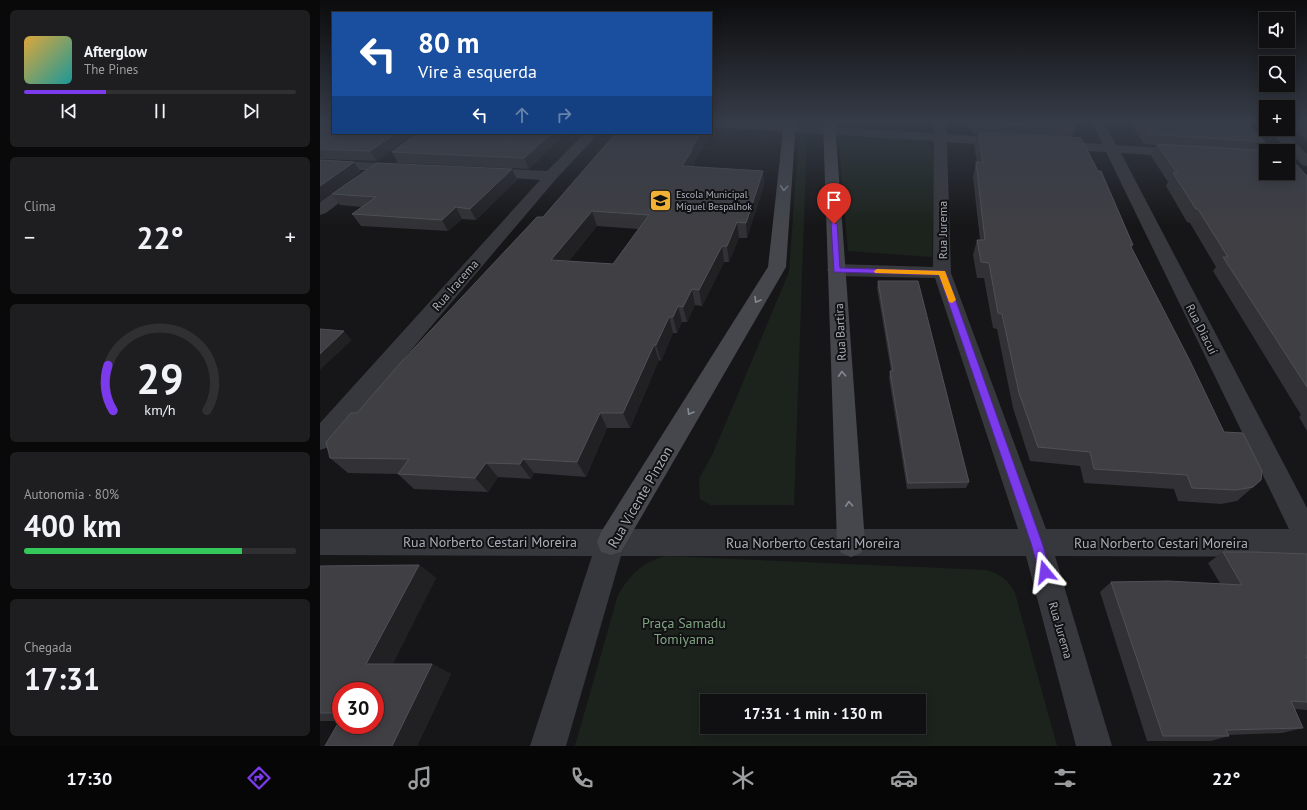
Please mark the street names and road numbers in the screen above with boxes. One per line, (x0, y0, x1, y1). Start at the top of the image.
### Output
street label: Rua Jurema (935, 201, 950, 259)
street label: Rua Iracema (429, 256, 481, 314)
street label: Rua Diacuí (1183, 301, 1221, 357)
street label: Rua Bartira (831, 303, 849, 361)
street label: Rua Vicente Pinzon (604, 443, 676, 551)
street label: Rua Norberto Cestari Moreira (403, 533, 577, 551)
street label: Rua Norberto Cestari Moreira (726, 534, 900, 552)
street label: Rua Norberto Cestari Moreira (1074, 534, 1248, 552)
street label: Rua Jurema (1046, 600, 1076, 660)

